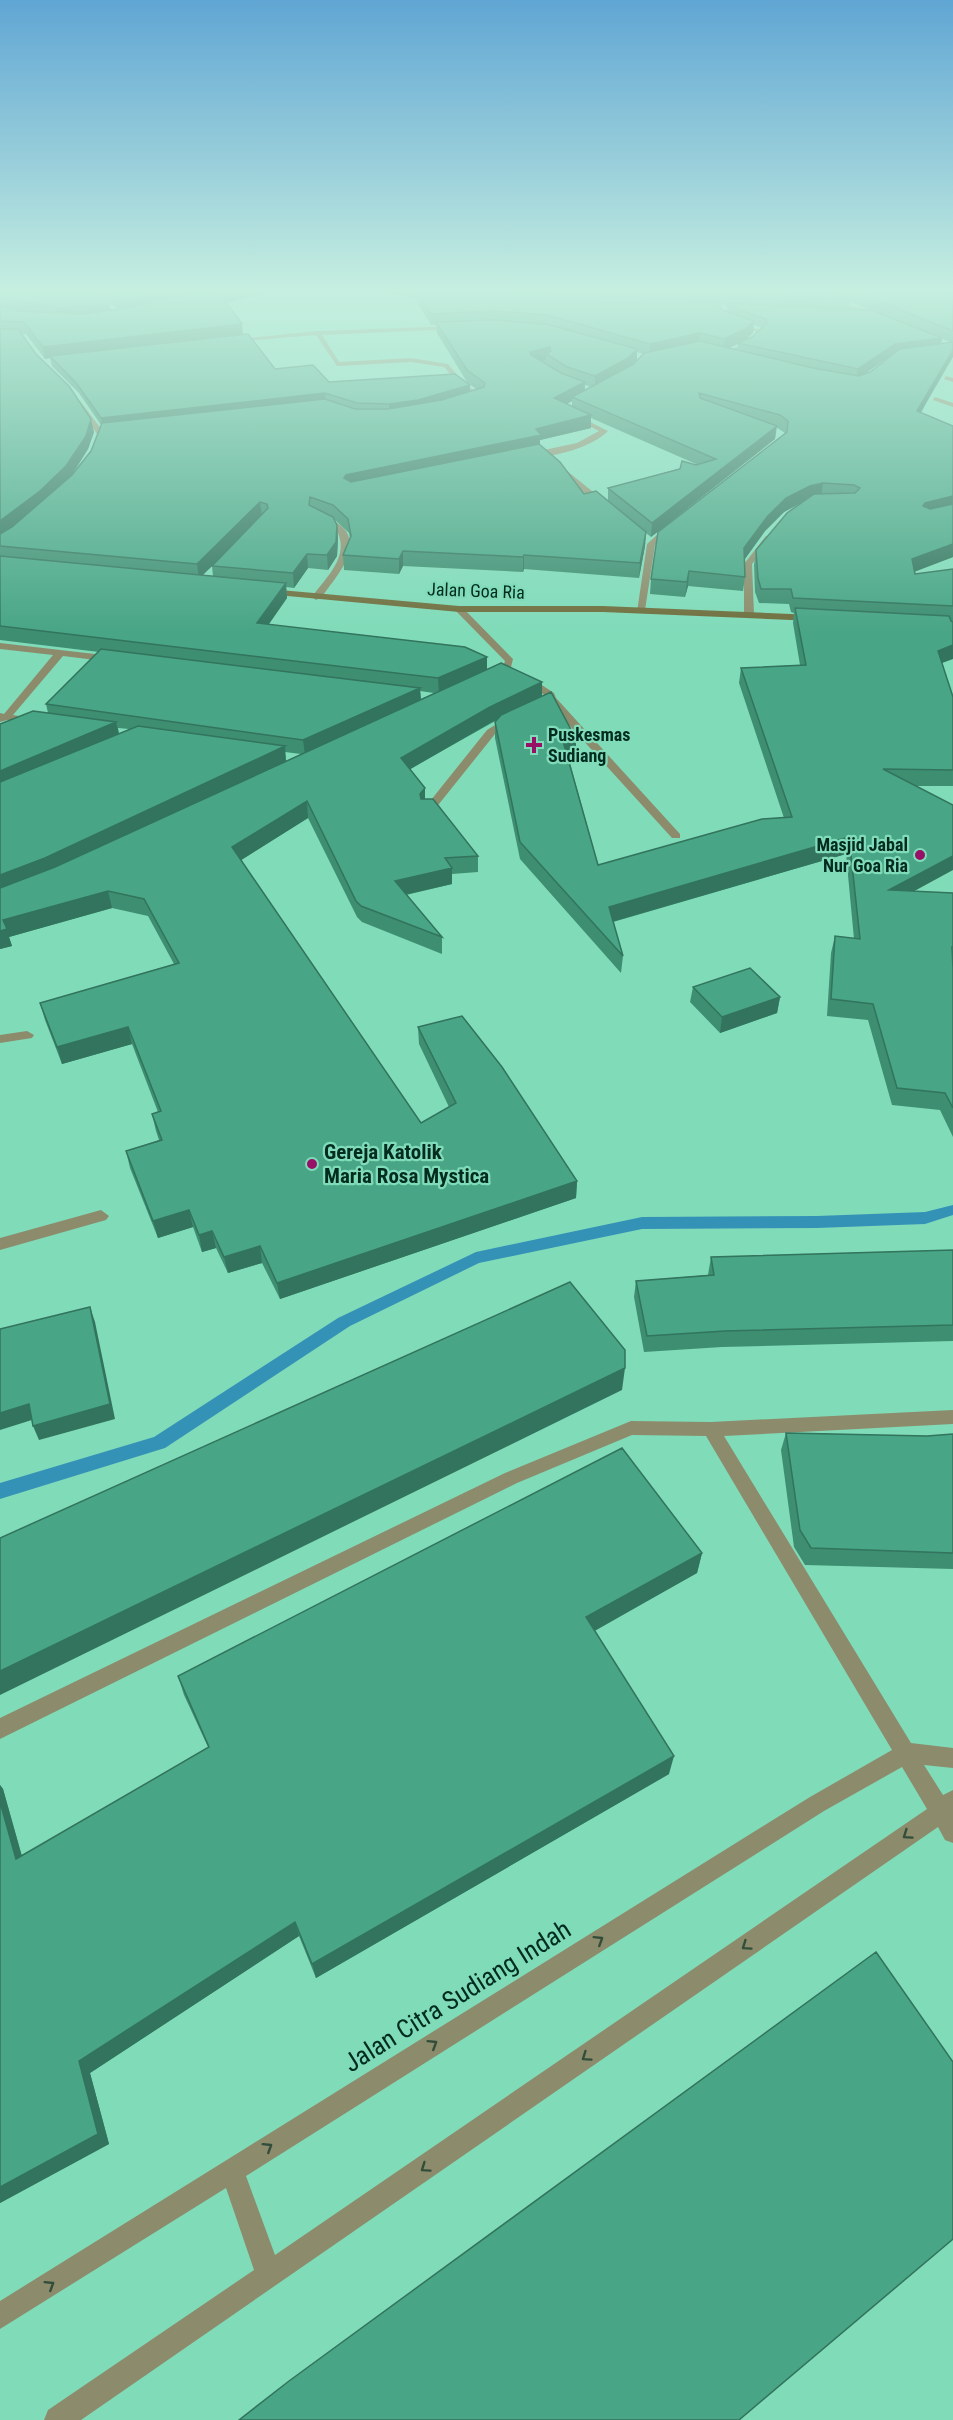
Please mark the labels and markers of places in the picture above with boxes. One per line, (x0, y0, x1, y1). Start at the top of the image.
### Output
place label: Puskesmas Sudiang (548, 724, 630, 766)
marker: Puskesmas Sudiang (525, 736, 543, 754)
place label: Masjid Jabal Nur Goa Ria (816, 834, 908, 876)
marker: Masjid Jabal Nur Goa Ria (913, 848, 927, 862)
place label: Gereja Katolik Maria Rosa Mystica (324, 1140, 489, 1188)
marker: Gereja Katolik Maria Rosa Mystica (305, 1157, 319, 1171)

